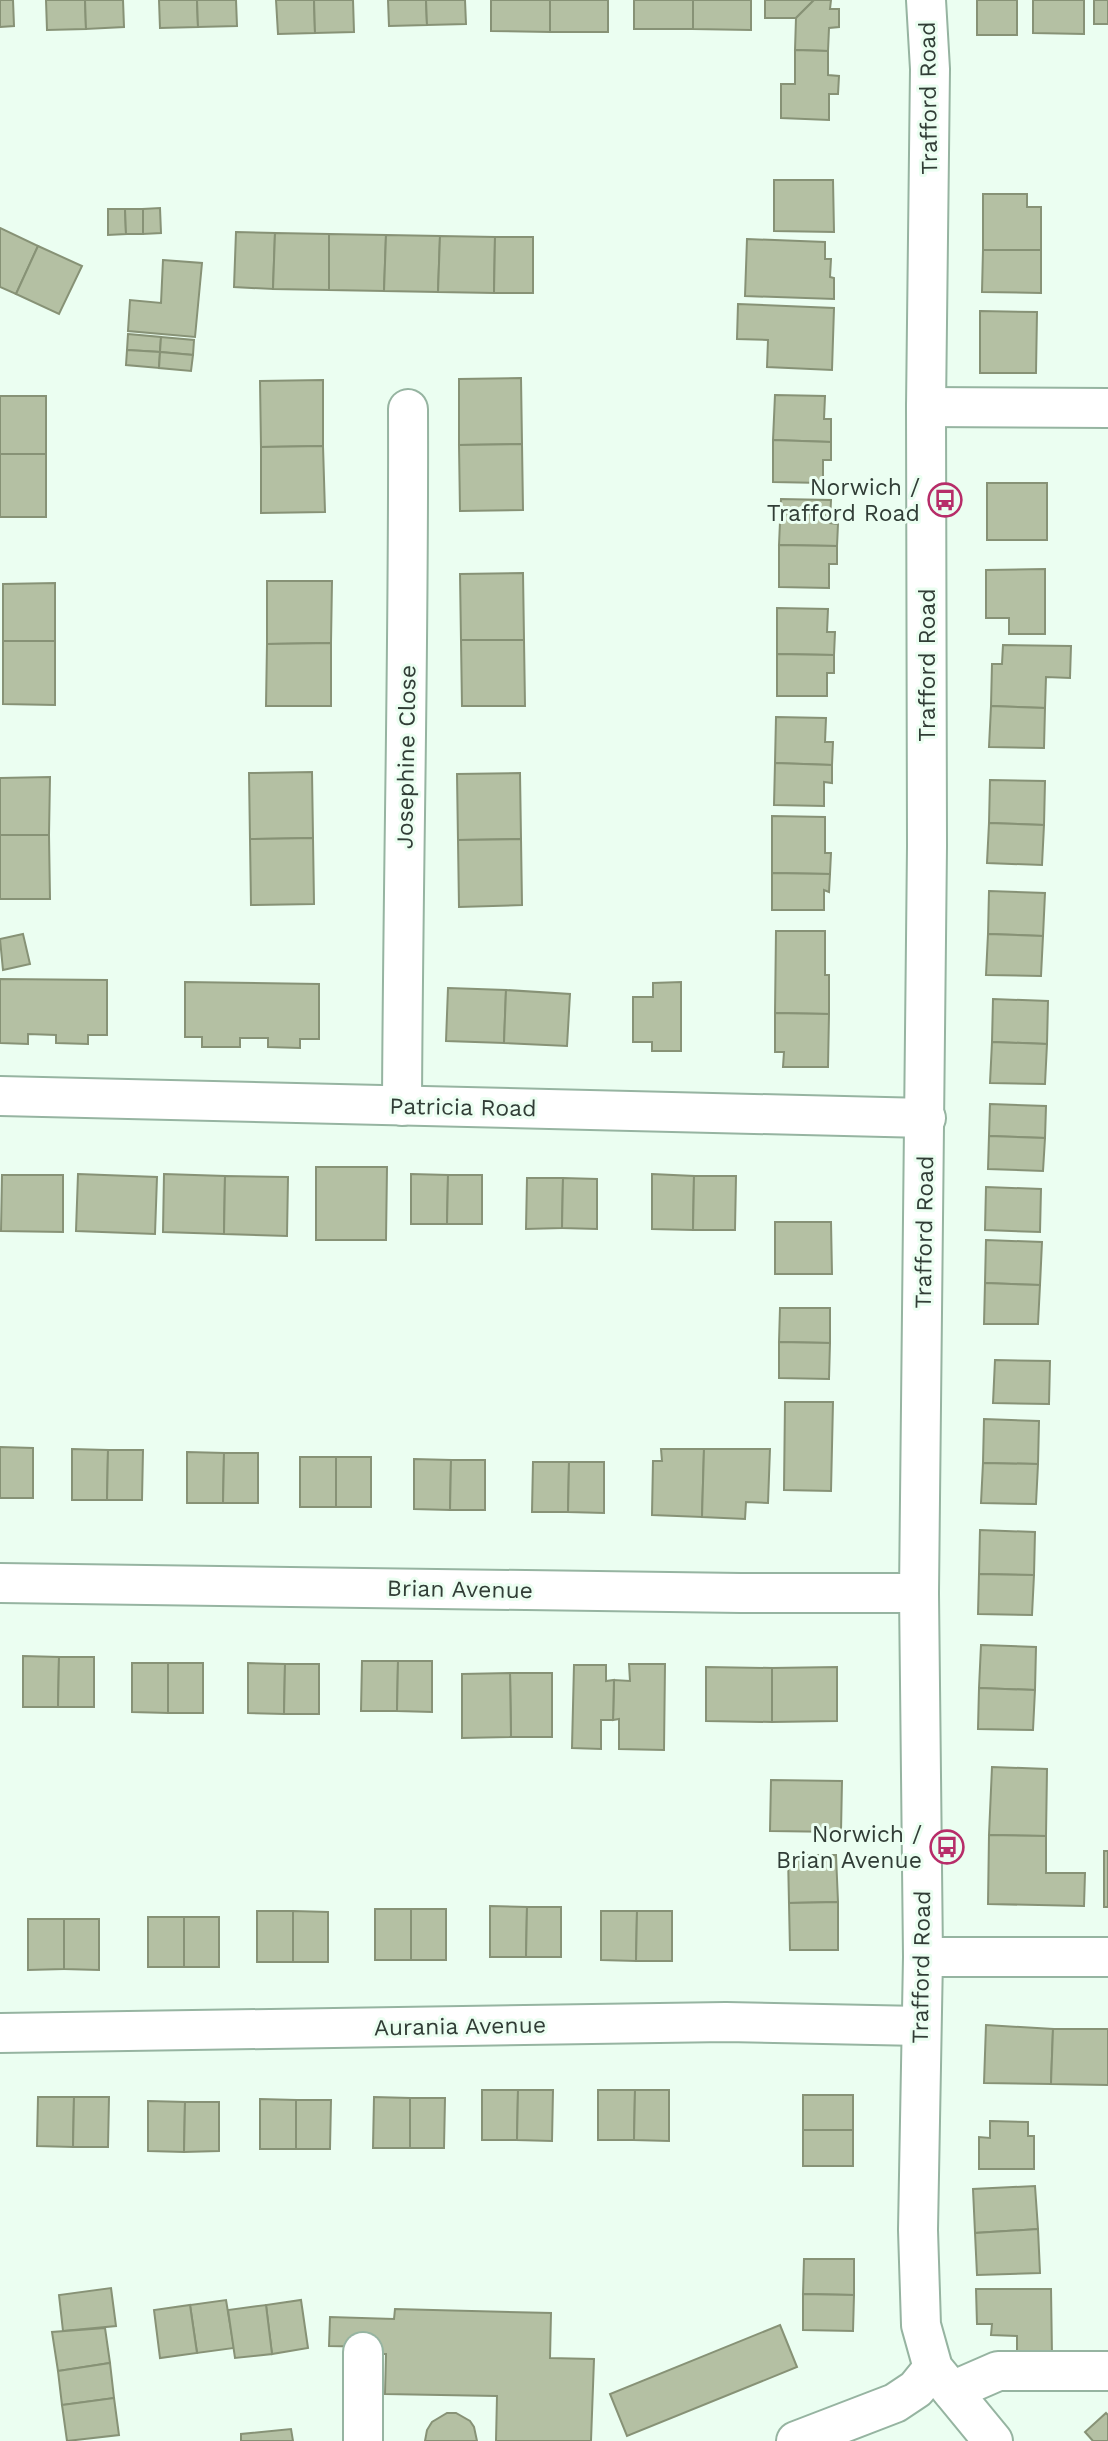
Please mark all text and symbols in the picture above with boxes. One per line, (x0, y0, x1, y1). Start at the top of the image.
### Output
street label: Trafford Road (914, 21, 943, 175)
place label: Norwich / Trafford Road (767, 474, 920, 527)
bus stop icon: Norwich / Trafford Road (926, 481, 964, 519)
street label: Trafford Road (914, 588, 941, 742)
street label: Josephine Close (391, 665, 422, 849)
street label: Patricia Road (389, 1093, 537, 1122)
street label: Trafford Road (910, 1155, 939, 1309)
street label: Brian Avenue (387, 1575, 533, 1604)
place label: Norwich / Brian Avenue (776, 1821, 922, 1874)
bus stop icon: Norwich / Brian Avenue (928, 1828, 966, 1866)
street label: Trafford Road (907, 1890, 936, 2044)
street label: Aurania Avenue (374, 2011, 546, 2042)

